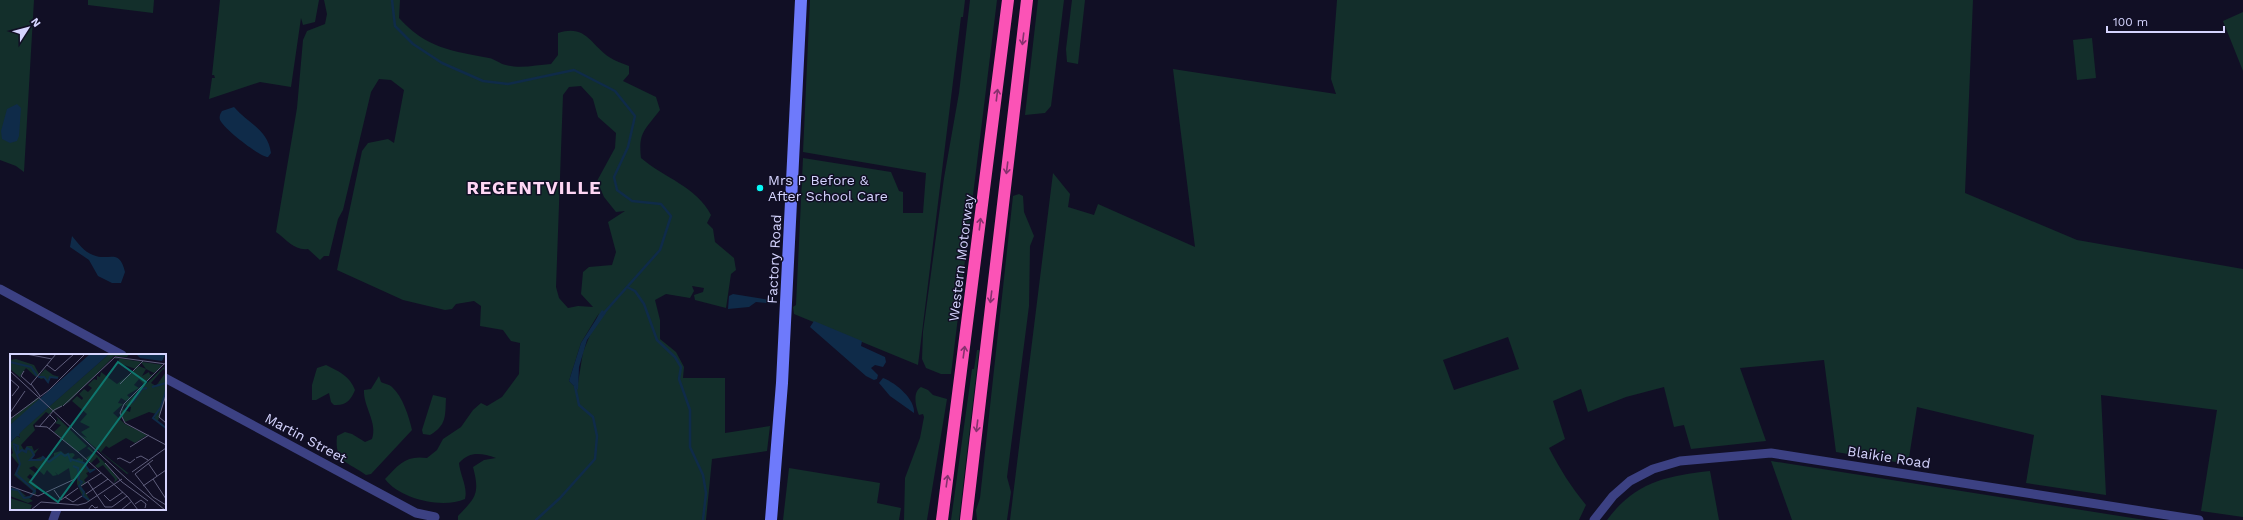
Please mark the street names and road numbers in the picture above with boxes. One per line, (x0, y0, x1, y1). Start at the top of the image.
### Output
street label: Western Motorway (945, 193, 977, 322)
street label: Factory Road (764, 214, 784, 304)
street label: Martin Street (262, 410, 350, 466)
street label: Blaikie Road (1846, 443, 1932, 471)

